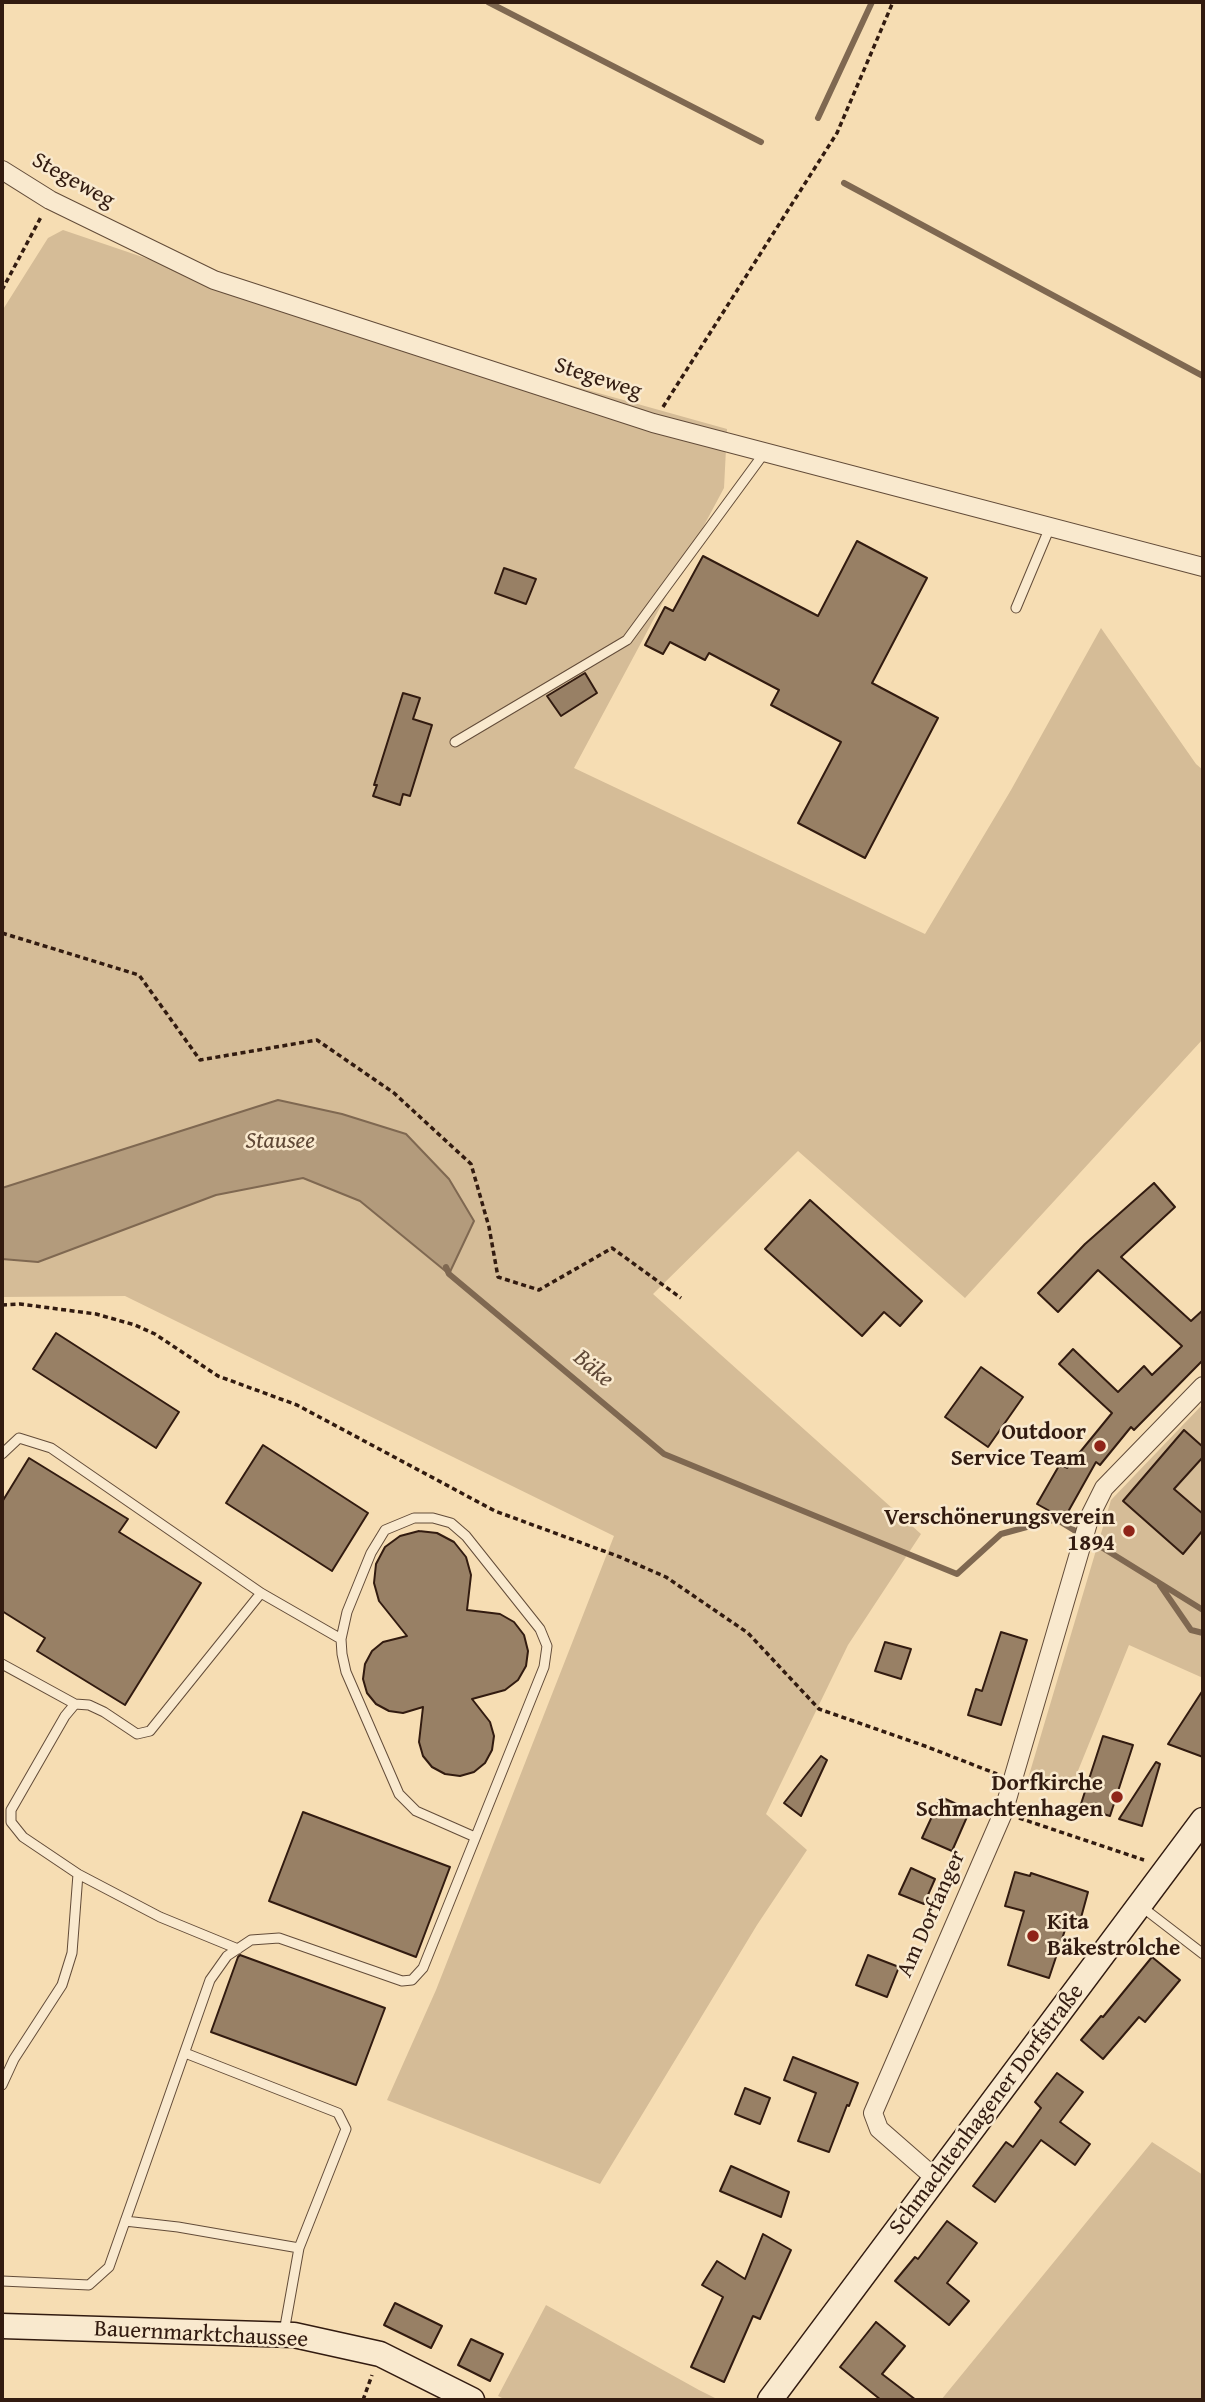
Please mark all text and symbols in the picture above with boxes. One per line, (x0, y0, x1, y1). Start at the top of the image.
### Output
street label: Stegeweg (27, 147, 119, 215)
street label: Stegeweg (551, 352, 645, 406)
water label: Stausee (245, 1128, 315, 1156)
water label: Bäke (567, 1344, 619, 1394)
place label: Outdoor Service Team (951, 1419, 1086, 1473)
marker: Outdoor Service Team (1092, 1438, 1108, 1454)
place label: Verschönerungsverein 1894 (884, 1504, 1115, 1558)
marker: Verschönerungsverein 1894 (1121, 1523, 1137, 1539)
place label: Dorfkirche Schmachtenhagen (916, 1770, 1103, 1824)
marker: Dorfkirche Schmachtenhagen (1109, 1789, 1125, 1805)
street label: Am Dorfanger (892, 1846, 972, 1982)
place label: Kita Bäkestrolche (1047, 1909, 1180, 1963)
marker: Kita Bäkestrolche (1025, 1928, 1041, 1944)
street label: Schmachtenhagener Dorfstraße (884, 1979, 1090, 2241)
street label: Bauernmarktchaussee (93, 2316, 309, 2354)

